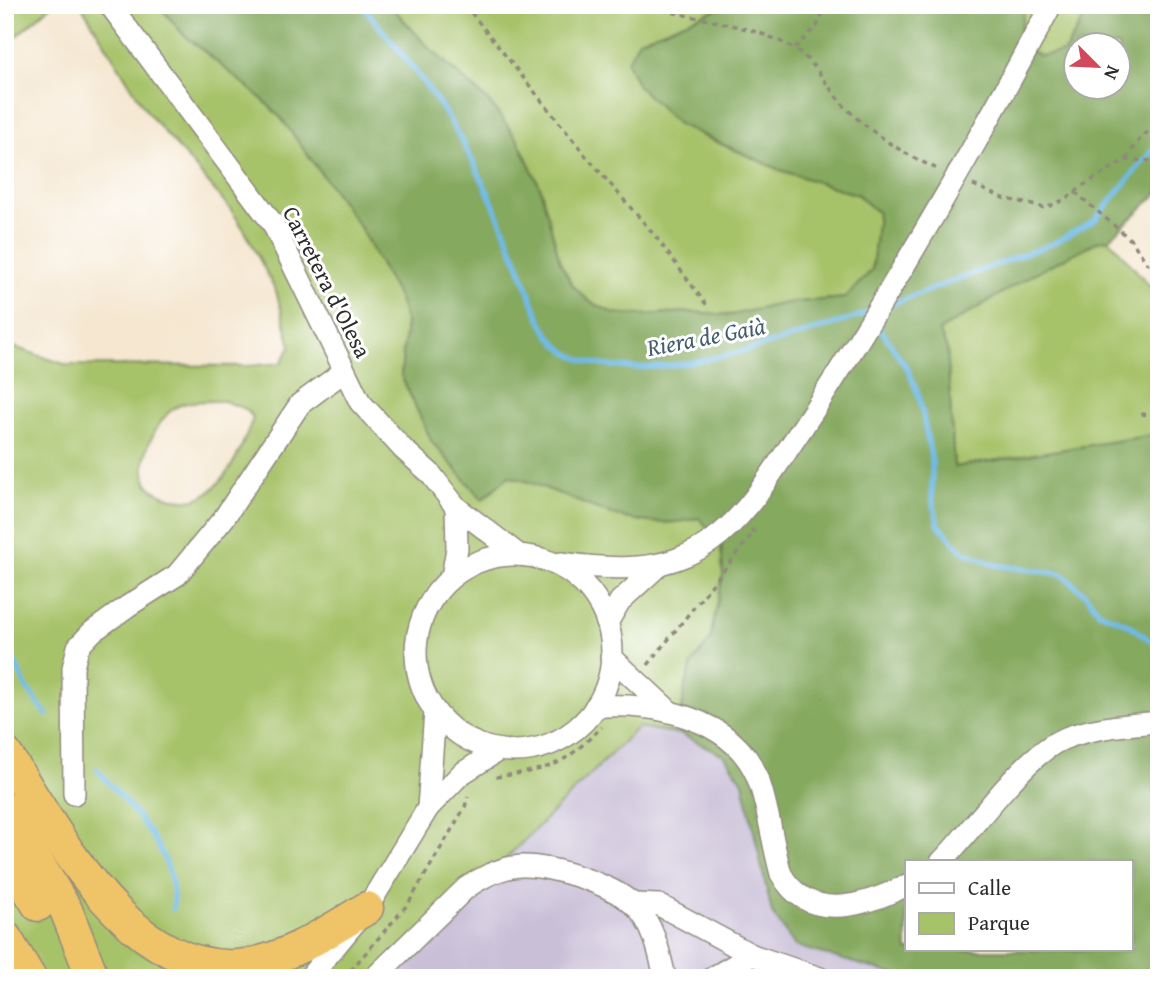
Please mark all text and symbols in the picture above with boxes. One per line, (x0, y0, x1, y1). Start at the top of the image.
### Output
north arrow (1062, 32, 1132, 102)
text: N (1097, 61, 1128, 85)
street label: Carretera d'Olesa (275, 200, 380, 363)
water label: Riera de Gaià (643, 308, 768, 365)
legend (905, 860, 1132, 951)
text: Calle (968, 872, 1011, 903)
text: Parque (968, 907, 1030, 938)

